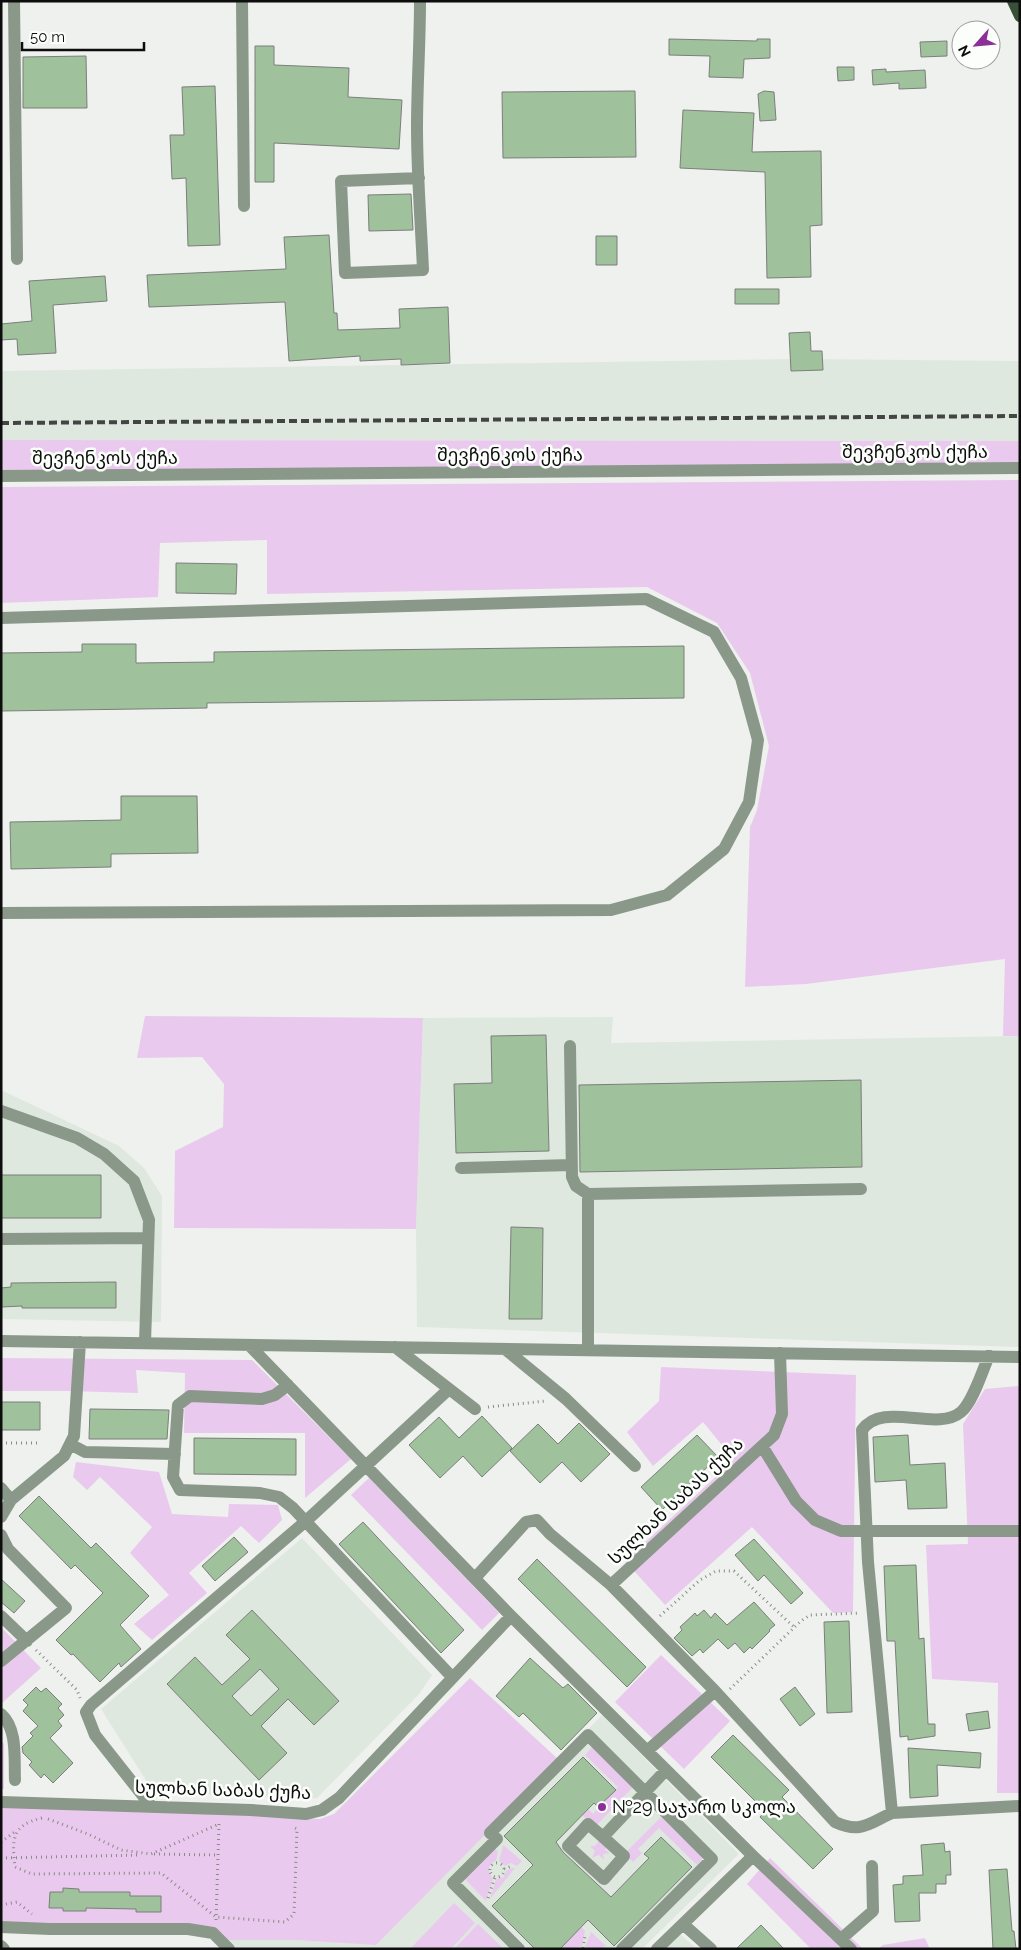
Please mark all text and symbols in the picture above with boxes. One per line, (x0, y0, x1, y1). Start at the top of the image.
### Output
scale bar (22, 20, 145, 52)
north arrow (951, 20, 1001, 70)
text: 50 m (30, 28, 65, 46)
text: N (955, 43, 974, 59)
street label: შევჩენკოს ქუჩა (842, 441, 988, 463)
street label: შევჩენკოს ქუჩა (437, 444, 583, 466)
street label: შევჩენკოს ქუჩა (32, 447, 178, 469)
street label: სულხან საბას ქუჩა (604, 1433, 748, 1569)
street label: სულხან საბას ქუჩა (134, 1776, 312, 1804)
place label: №29 საჯარო სკოლა (612, 1796, 796, 1818)
marker: №29 საჯარო სკოლა (596, 1801, 608, 1813)

